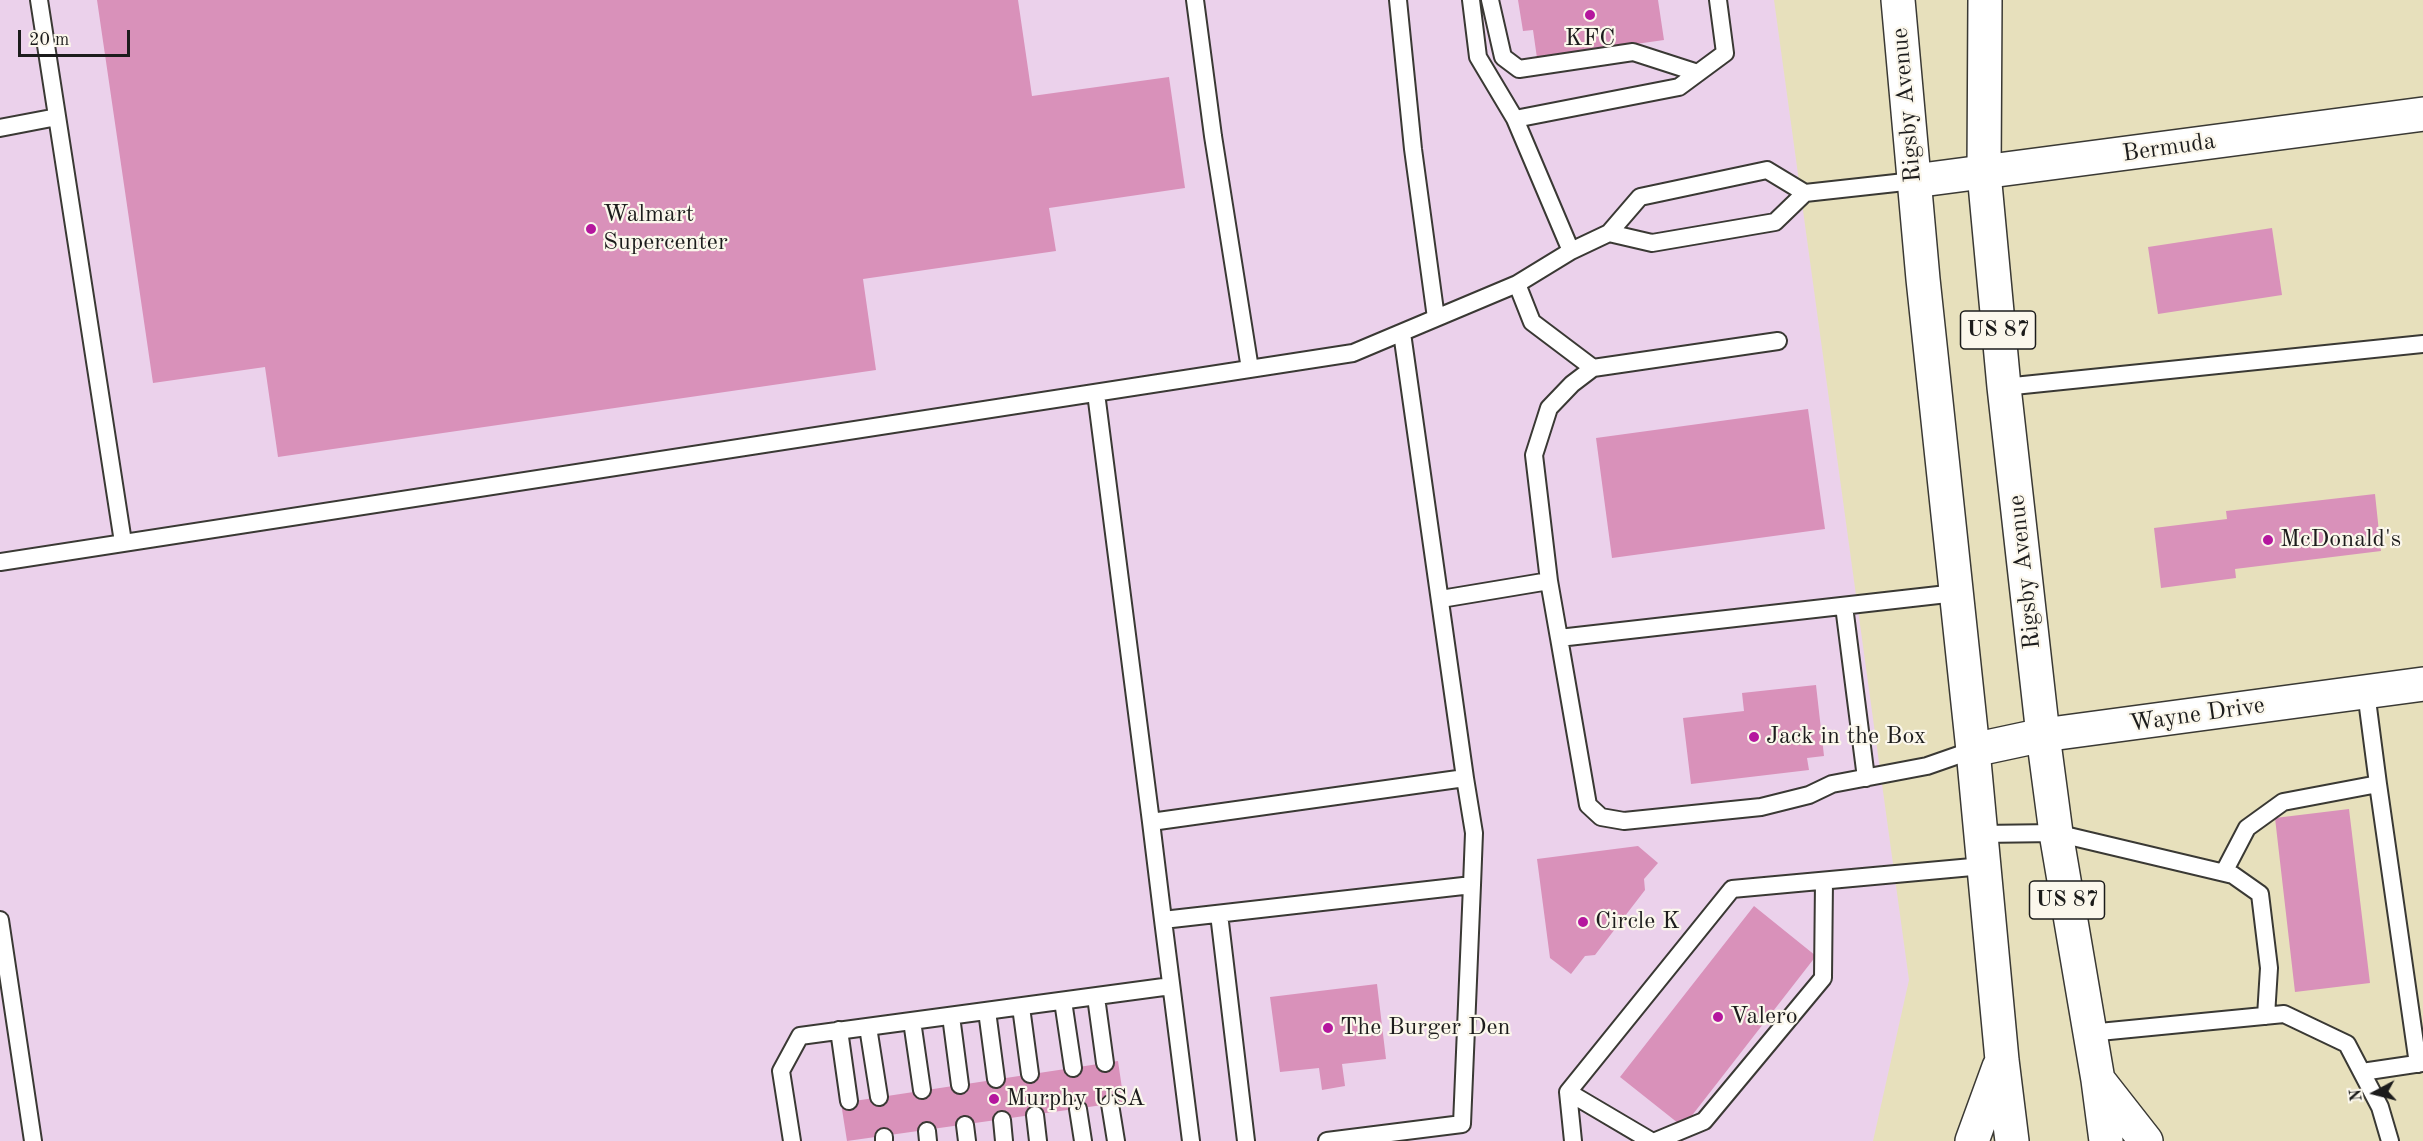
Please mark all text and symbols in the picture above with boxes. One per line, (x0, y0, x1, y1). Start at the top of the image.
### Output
marker: KFC (1583, 8, 1597, 22)
scale bar (21, 18, 134, 56)
place label: KFC (1565, 25, 1615, 53)
street label: Rigsby Avenue (1886, 27, 1928, 183)
text: 20 m (29, 31, 69, 49)
street label: Bermuda (2121, 127, 2217, 169)
place label: Walmart Supercenter (603, 201, 728, 257)
marker: Walmart Supercenter (584, 222, 598, 236)
road number: US 87 (1960, 311, 2036, 349)
street label: Rigsby Avenue (2003, 493, 2047, 651)
place label: McDonald's (2280, 526, 2401, 554)
marker: McDonald's (2261, 533, 2275, 547)
street label: Wayne Drive (2128, 691, 2266, 739)
place label: Jack in the Box (1766, 723, 1926, 751)
marker: Jack in the Box (1747, 730, 1761, 744)
road number: US 87 (2030, 881, 2104, 919)
place label: Circle K (1595, 908, 1680, 936)
marker: Circle K (1576, 915, 1590, 929)
place label: Valero (1730, 1003, 1798, 1031)
marker: Valero (1711, 1010, 1725, 1024)
place label: The Burger Den (1340, 1014, 1510, 1042)
marker: The Burger Den (1321, 1021, 1335, 1035)
north arrow (2345, 1063, 2405, 1123)
place label: Murphy USA (1006, 1085, 1145, 1113)
text: N (2348, 1088, 2366, 1102)
marker: Murphy USA (987, 1092, 1001, 1106)

